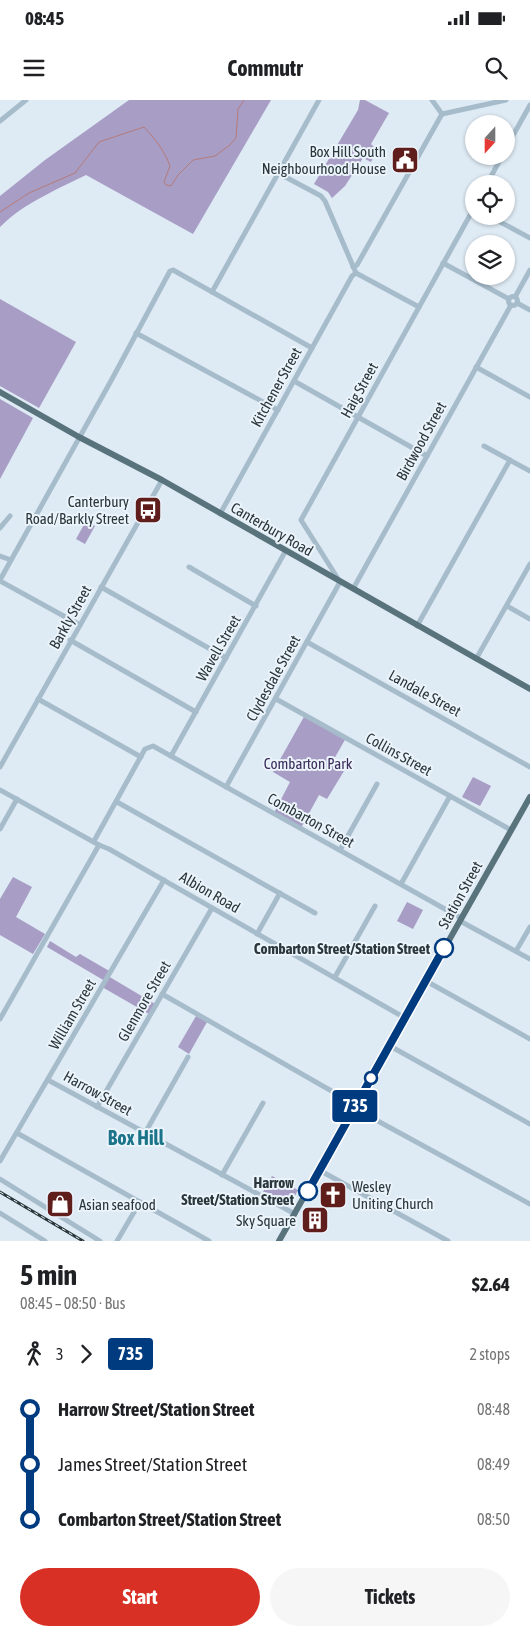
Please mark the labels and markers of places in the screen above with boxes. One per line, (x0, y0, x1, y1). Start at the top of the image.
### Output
place label: Box Hill South Neighbourhood House (262, 143, 386, 177)
public building icon: Box Hill South Neighbourhood House (390, 145, 420, 175)
place label: Canterbury Road/Barkly Street (25, 493, 129, 527)
bus stop icon: Canterbury Road/Barkly Street (133, 495, 163, 525)
marker: Combarton Street/Station Street (434, 938, 454, 958)
place label: Combarton Street/Station Street (254, 940, 431, 957)
unlabelled marker (364, 1071, 378, 1085)
place label: Harrow Street/Station Street (181, 1174, 295, 1208)
place label: Wesley Uniting Church (352, 1178, 434, 1212)
church icon: Wesley Uniting Church (318, 1180, 348, 1210)
marker: Harrow Street/Station Street (298, 1181, 318, 1201)
shop icon: Asian seafood (45, 1189, 75, 1219)
place label: Asian seafood (79, 1196, 156, 1213)
building icon: Sky Square (300, 1205, 330, 1235)
place label: Sky Square (236, 1212, 296, 1229)

